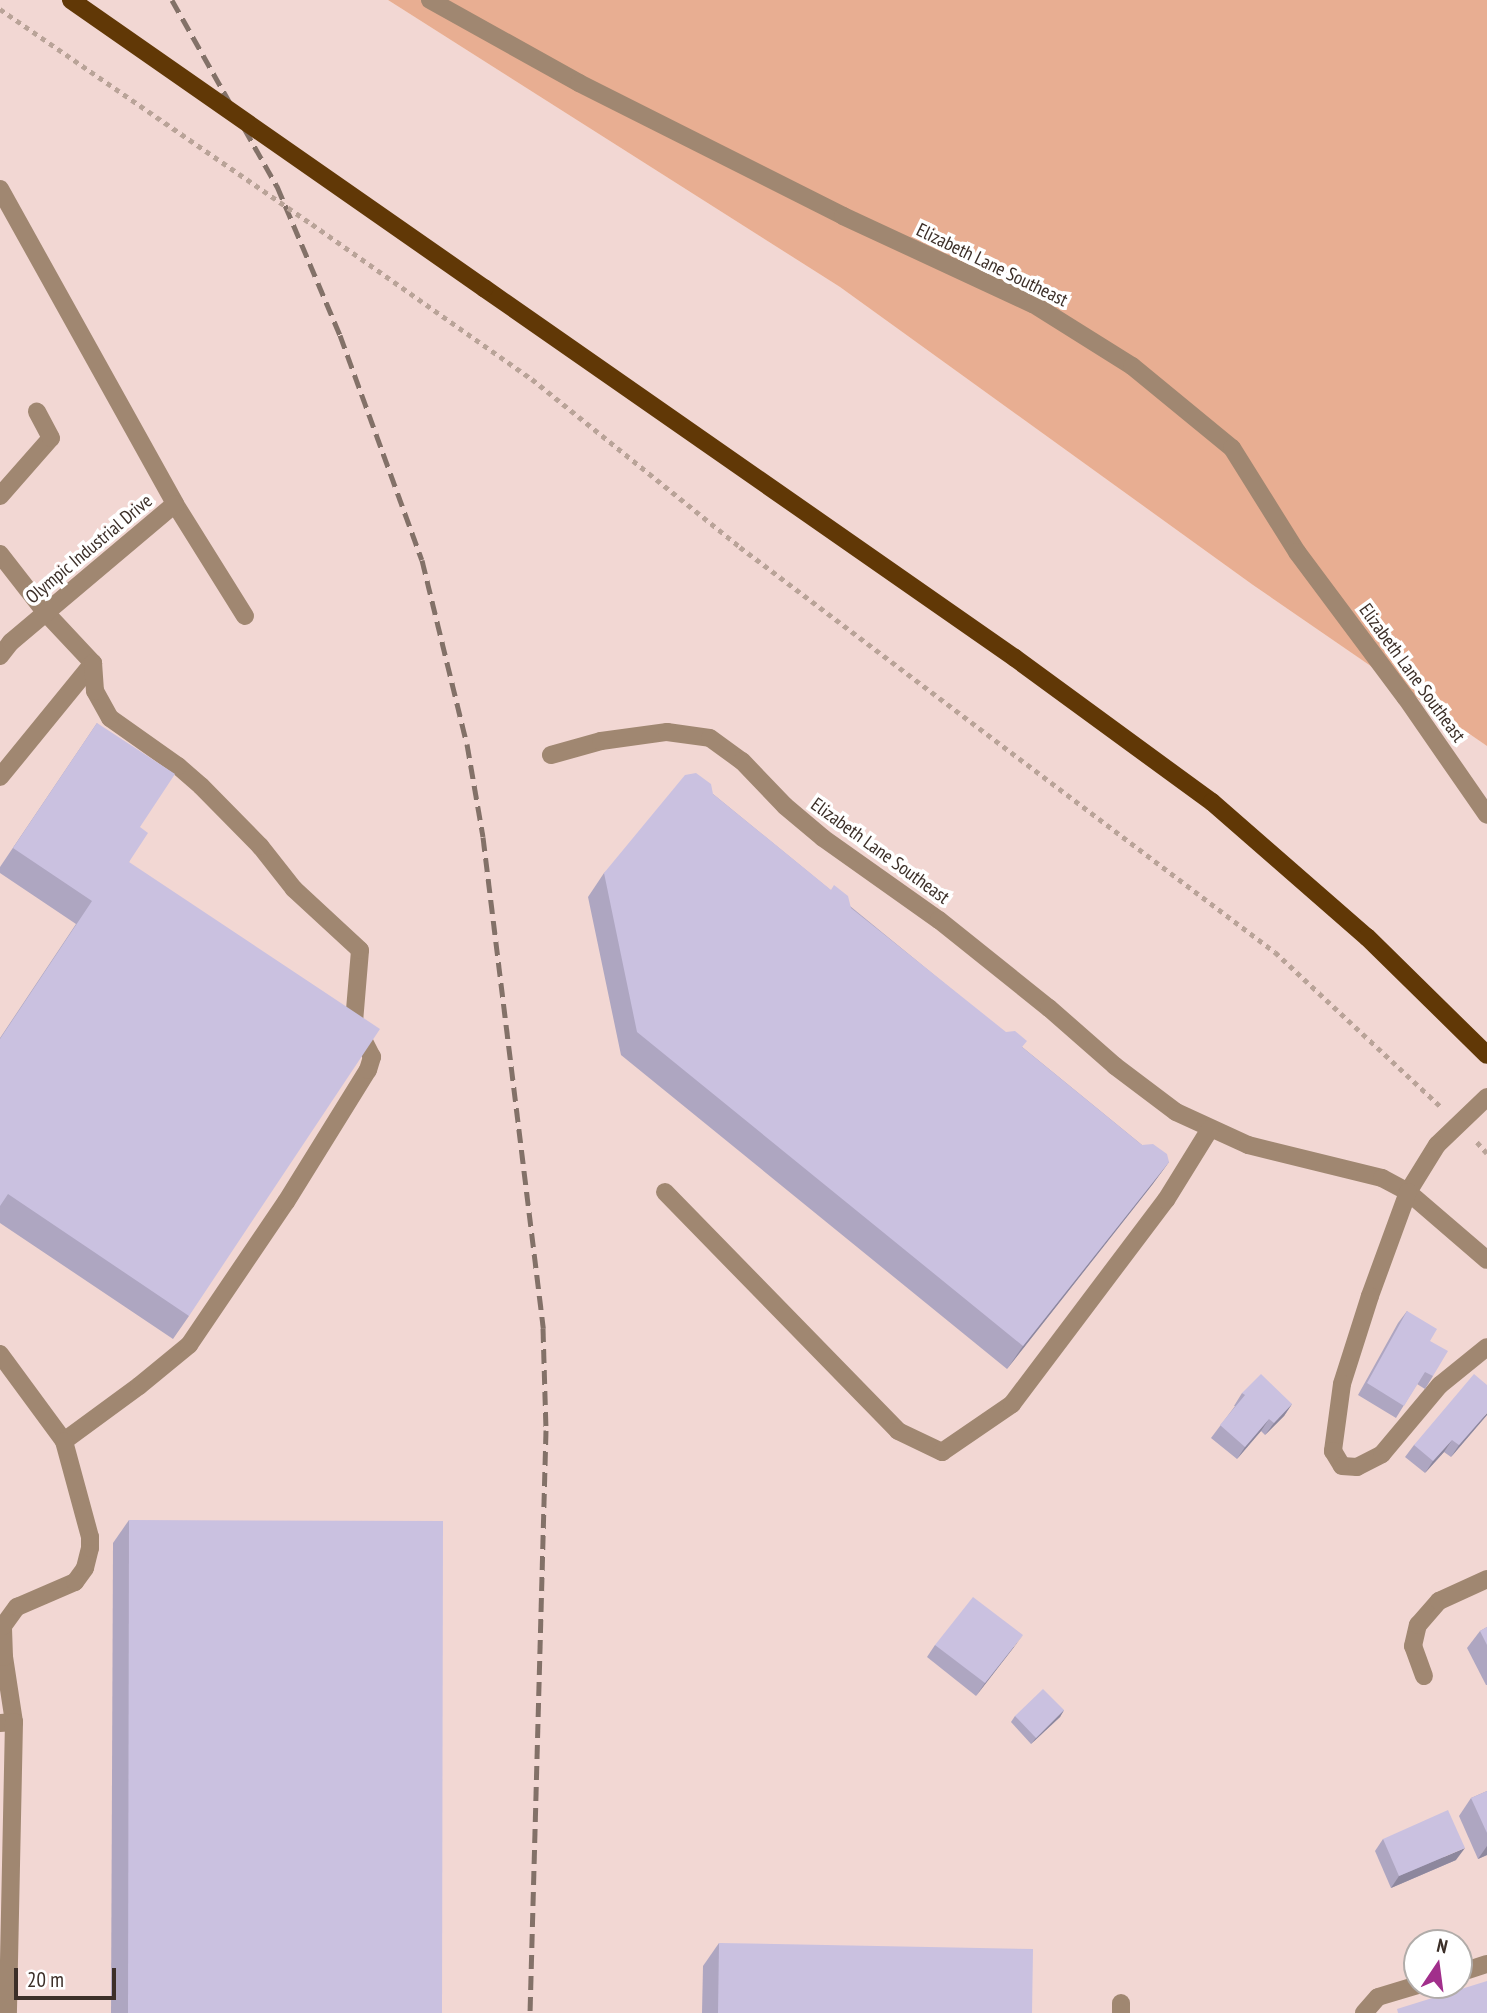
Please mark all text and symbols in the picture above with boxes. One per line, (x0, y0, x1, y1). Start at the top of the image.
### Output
street label: Elizabeth Lane Southeast (913, 218, 1071, 312)
street label: Olympic Industrial Drive (21, 489, 157, 609)
street label: Elizabeth Lane Southeast (1354, 599, 1470, 747)
street label: Elizabeth Lane Southeast (806, 793, 954, 909)
north arrow (1403, 1929, 1473, 1999)
text: N (1435, 1933, 1450, 1958)
scale bar (18, 1954, 119, 1998)
text: 20 m (27, 1966, 64, 1993)

